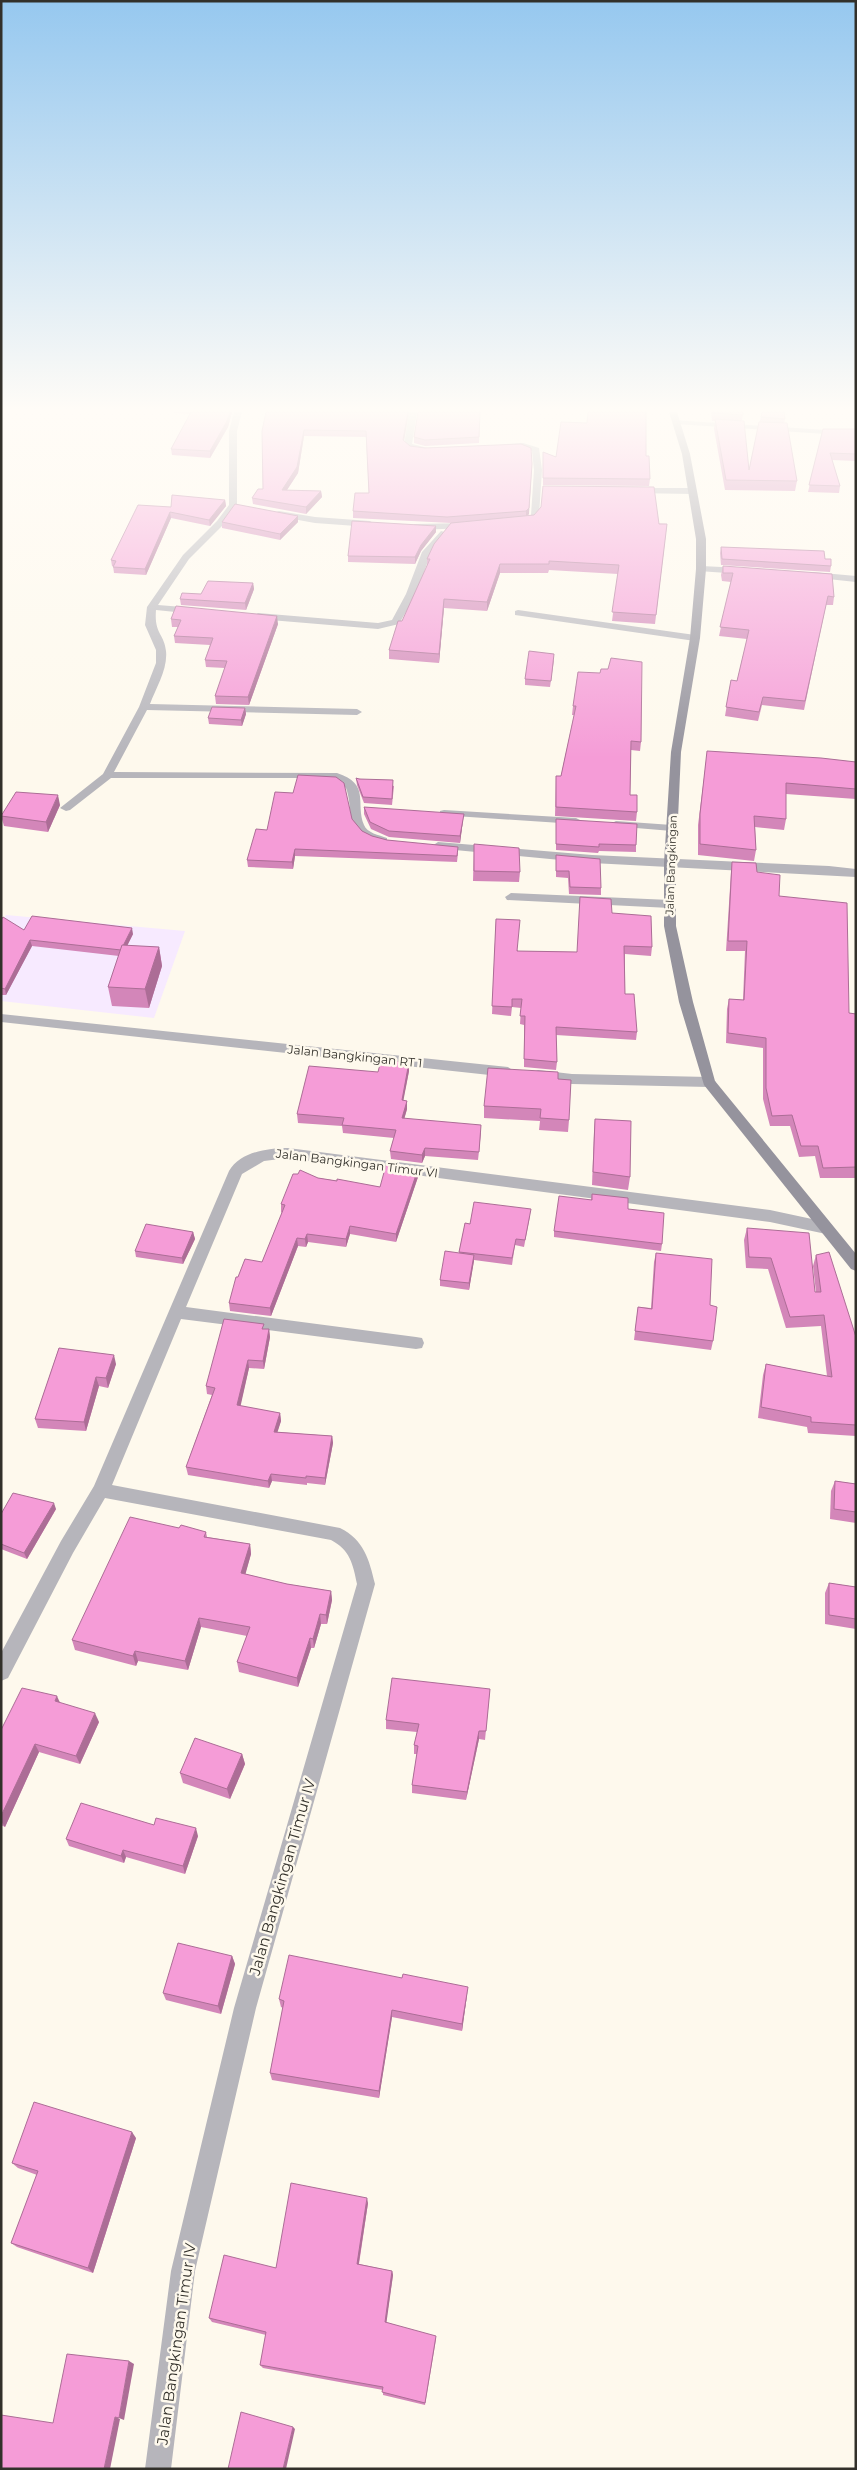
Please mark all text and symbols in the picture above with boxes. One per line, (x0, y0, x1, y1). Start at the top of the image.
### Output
street label: Jalan Bangkingan (662, 815, 680, 916)
street label: Jalan Bangkingan RT 1 (286, 1041, 423, 1071)
street label: Jalan Bangkingan Timur VI (274, 1146, 439, 1180)
street label: Jalan Bangkingan Timur IV (245, 1776, 319, 1978)
street label: Jalan Bangkingan Timur IV (152, 2241, 200, 2447)

